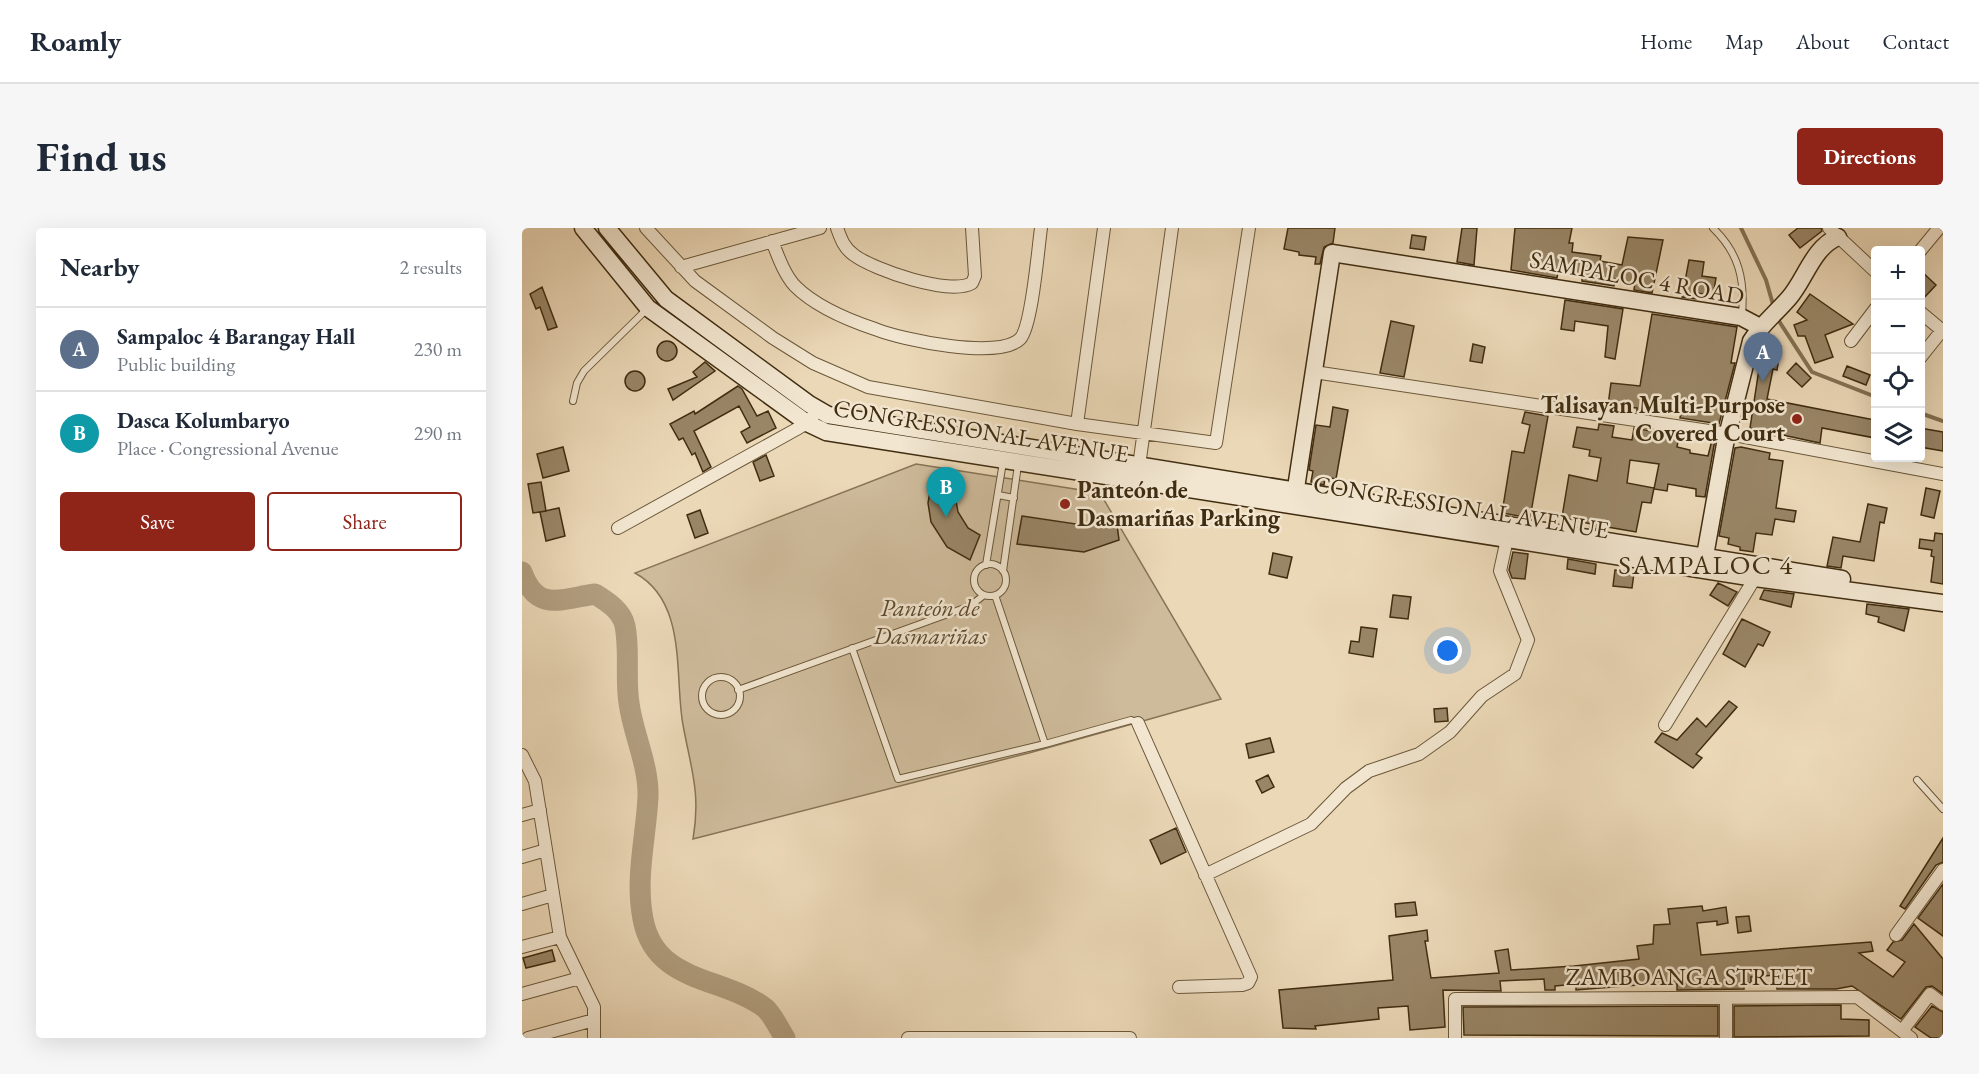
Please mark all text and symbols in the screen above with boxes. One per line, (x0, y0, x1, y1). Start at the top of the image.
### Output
text: Roamly (30, 23, 121, 59)
text: Home (1640, 28, 1692, 55)
text: Map (1725, 28, 1763, 55)
text: About (1796, 28, 1849, 55)
text: Contact (1882, 28, 1949, 55)
button: Directions (1797, 128, 1943, 185)
text: Find us (36, 129, 167, 184)
street label: SAMPALOC 4 ROAD (1528, 243, 1747, 312)
map controls (1871, 246, 1925, 462)
button: + (1871, 246, 1925, 300)
text: Nearby (60, 250, 140, 284)
text: 2 results (399, 254, 462, 280)
button: − (1871, 300, 1925, 354)
text: Sampaloc 4 Barangay Hall (117, 322, 355, 351)
pin: A (1744, 332, 1782, 382)
text: A (72, 336, 87, 362)
text: 230 m (414, 336, 462, 362)
text: Public building (117, 351, 235, 377)
button: locate (1871, 354, 1925, 408)
place label: Talisayan Multi-Purpose Covered Court (1541, 389, 1785, 448)
street label: CONGRESSIONAL AVENUE (831, 392, 1131, 469)
text: Dasca Kolumbaryo (117, 406, 290, 435)
button: layers (1871, 408, 1925, 462)
marker: Talisayan Multi-Purpose Covered Court (1790, 412, 1804, 426)
text: B (73, 420, 86, 446)
text: 290 m (414, 420, 462, 446)
text: Place · Congressional Avenue (117, 435, 339, 461)
pin: B (926, 468, 966, 517)
street label: CONGRESSIONAL AVENUE (1311, 468, 1611, 545)
place label: Panteón de Dasmariñas Parking (1077, 474, 1281, 534)
button: Save (60, 492, 255, 551)
button: Share (267, 492, 462, 551)
marker: Panteón de Dasmariñas Parking (1058, 497, 1072, 511)
district label: SAMPALOC 4 (1618, 547, 1794, 582)
park label: Panteón de Dasmariñas (872, 592, 987, 651)
your location (1433, 636, 1462, 665)
street label: ZAMBOANGA STREET (1566, 961, 1813, 992)

